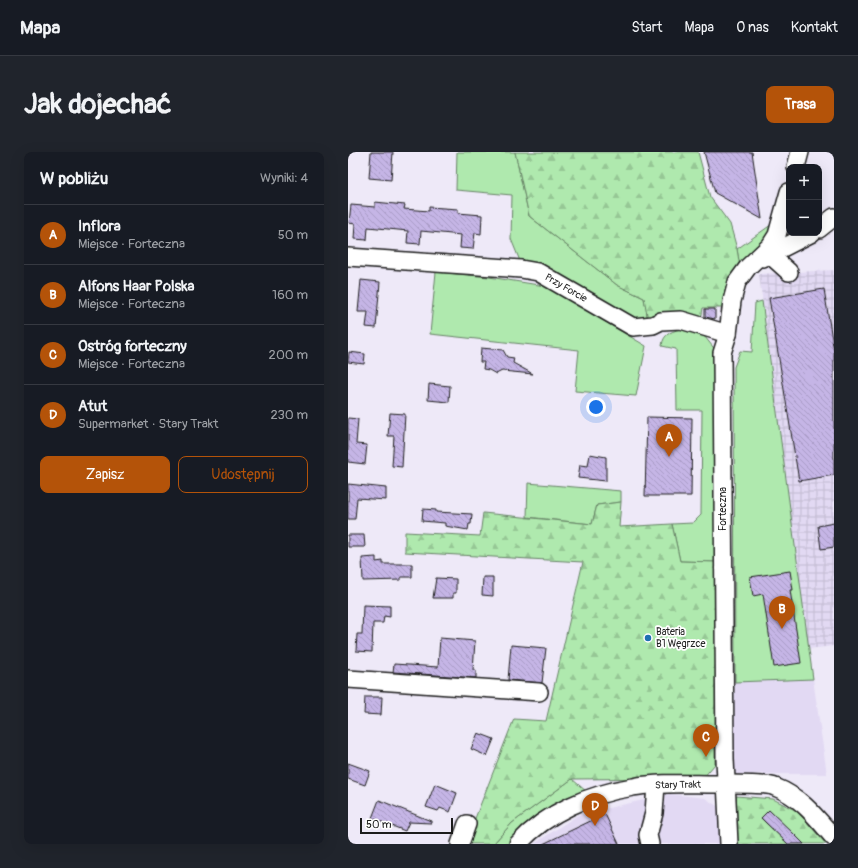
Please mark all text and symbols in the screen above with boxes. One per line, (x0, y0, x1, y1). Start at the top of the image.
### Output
text: Mapa (20, 16, 60, 40)
text: Start (631, 19, 662, 36)
text: Mapa (684, 19, 714, 36)
text: O nas (736, 19, 769, 36)
text: Kontakt (791, 19, 838, 36)
button: Trasa (766, 86, 834, 123)
text: Jak dojechać (24, 87, 172, 122)
map controls (786, 164, 822, 236)
button: + (786, 164, 822, 200)
text: W pobliżu (40, 168, 108, 189)
text: Wyniki: 4 (260, 170, 308, 186)
button: − (786, 200, 822, 236)
text: Inflora (78, 217, 121, 236)
text: A (49, 227, 57, 243)
text: 50 m (278, 227, 308, 243)
text: Miejsce · Forteczna (78, 236, 185, 252)
street label: Przy Forcie (543, 271, 589, 305)
text: Alfons Haar Polska (78, 277, 194, 296)
text: B (49, 287, 57, 303)
text: 160 m (272, 287, 308, 303)
text: Miejsce · Forteczna (78, 296, 185, 312)
text: Ostróg forteczny (78, 337, 187, 356)
text: C (49, 347, 57, 363)
text: 200 m (269, 347, 308, 363)
text: Miejsce · Forteczna (78, 356, 185, 372)
text: Atut (78, 397, 107, 416)
your location (586, 397, 606, 417)
text: D (49, 407, 57, 423)
text: 230 m (271, 407, 308, 423)
text: Supermarket · Stary Trakt (78, 416, 219, 432)
pin: A (656, 424, 682, 457)
button: Zapisz (40, 456, 170, 493)
button: Udostępnij (178, 456, 308, 493)
street label: Forteczna (717, 487, 729, 531)
pin: B (769, 596, 795, 629)
place label: Bateria B1 Węgrzce (656, 626, 706, 650)
marker: Bateria B1 Węgrzce (643, 633, 653, 643)
pin: C (693, 724, 719, 757)
street label: Stary Trakt (655, 779, 702, 791)
pin: D (582, 793, 608, 826)
scale bar (360, 816, 453, 835)
text: 50 m (366, 818, 392, 831)

